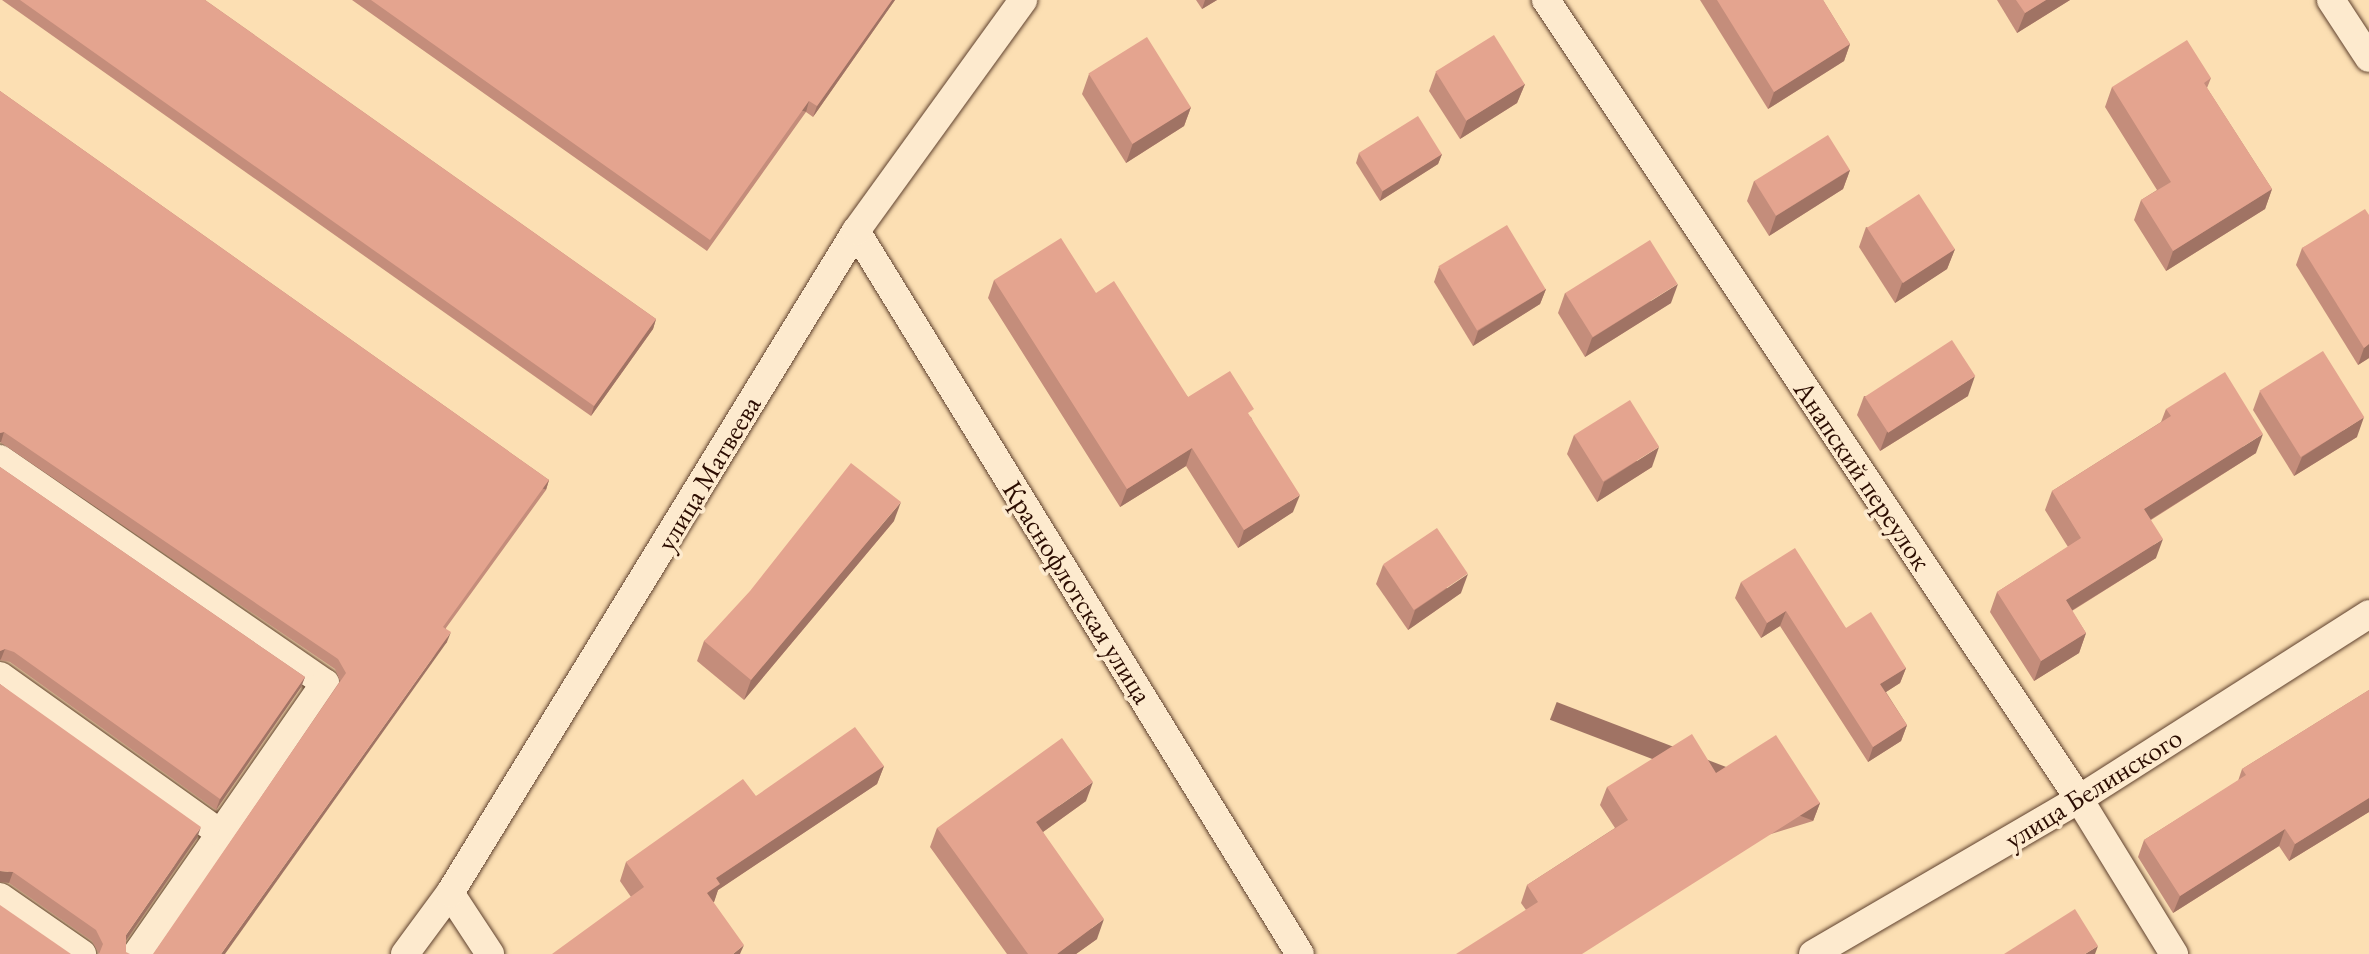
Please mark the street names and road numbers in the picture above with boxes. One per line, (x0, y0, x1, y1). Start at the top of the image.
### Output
street label: Анапский переулок (1787, 374, 1939, 576)
street label: улица Матвеева (649, 389, 767, 557)
street label: Краснофлотская улица (996, 474, 1160, 710)
street label: улица Белинского (1998, 720, 2188, 856)

